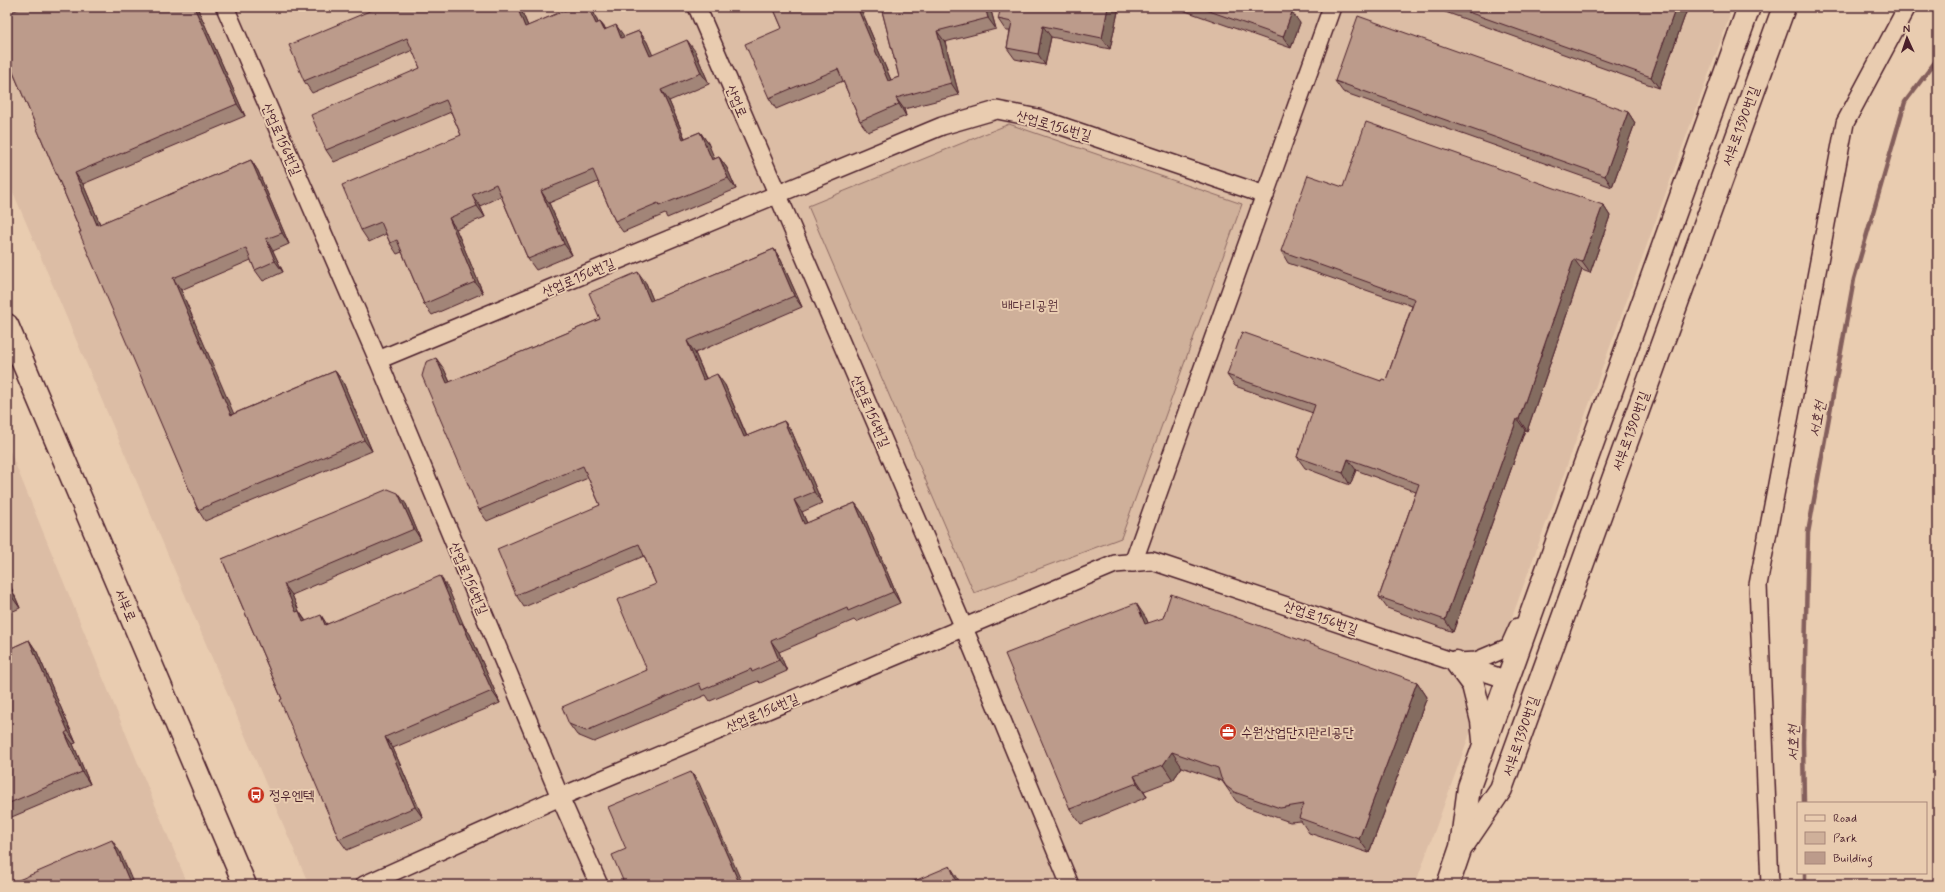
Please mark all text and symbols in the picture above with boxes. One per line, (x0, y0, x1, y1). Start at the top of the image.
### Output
north arrow (1887, 18, 1927, 58)
text: N (1903, 22, 1911, 36)
street label: 산업로 (721, 82, 751, 120)
street label: 서부로1390번길 (1718, 83, 1764, 169)
street label: 산업로156번길 (257, 100, 305, 179)
street label: 산업로156번길 (1014, 107, 1094, 145)
street label: 산업로156번길 (539, 254, 618, 301)
park label: 배다리공원 (1002, 297, 1058, 315)
street label: 산업로156번길 (847, 372, 894, 451)
street label: 서부로1390번길 (1608, 388, 1654, 474)
water label: 서호천 (1805, 398, 1831, 439)
street label: 산업로156번길 (445, 539, 492, 618)
street label: 서부로 (110, 586, 140, 624)
street label: 산업로156번길 (1281, 597, 1361, 639)
street label: 산업로156번길 (723, 689, 802, 736)
street label: 서부로1390번길 (1499, 693, 1543, 779)
office icon: 수원산업단지관리공단 (1218, 722, 1238, 742)
water label: 서호천 (1784, 723, 1804, 761)
place label: 수원산업단지관리공단 (1241, 724, 1354, 742)
bus stop icon: 정우엔텍 (246, 785, 266, 805)
place label: 정우엔텍 (269, 787, 314, 805)
legend (1797, 802, 1927, 874)
text: Road (1833, 811, 1857, 827)
text: Park (1833, 831, 1857, 847)
text: Building (1833, 851, 1873, 868)

